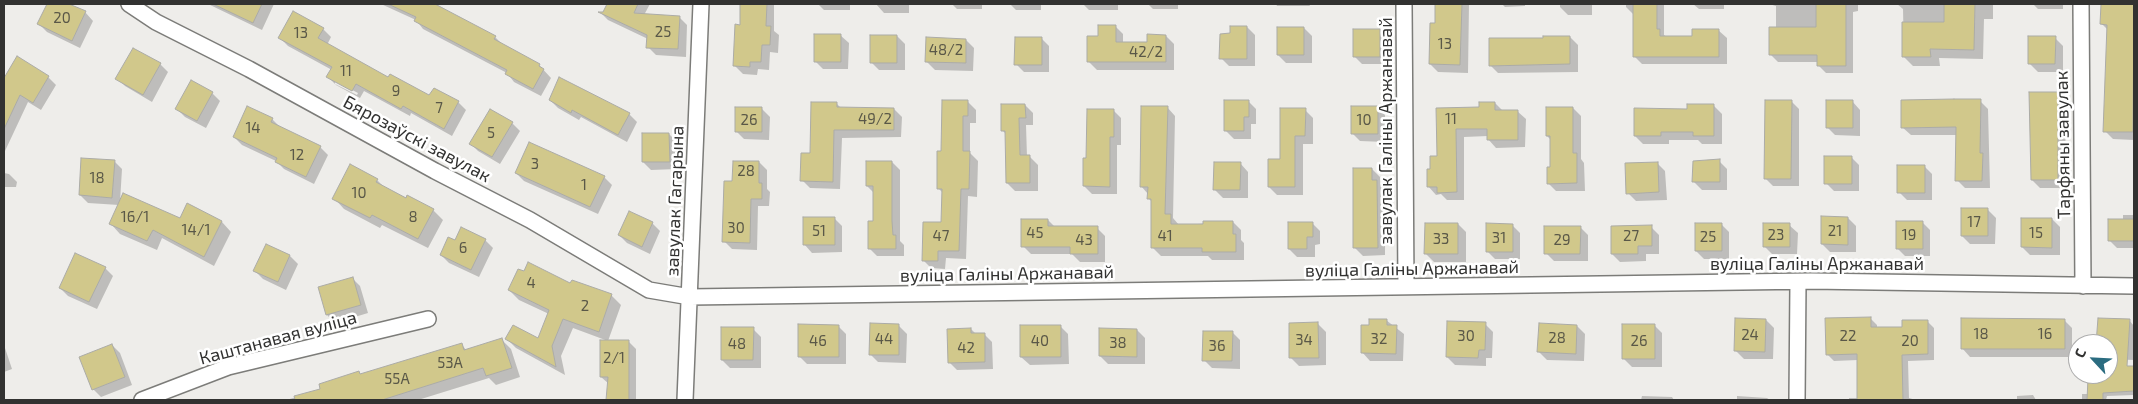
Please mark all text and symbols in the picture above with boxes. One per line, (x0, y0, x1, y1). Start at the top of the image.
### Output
house number: 20 (53, 9, 71, 27)
street label: завулак Галіны Аржанавай (1375, 17, 1397, 245)
house number: 25 (655, 23, 671, 41)
house number: 13 (294, 24, 308, 42)
house number: 13 (1438, 35, 1452, 53)
house number: 48/2 (929, 41, 963, 59)
house number: 42/2 (1129, 43, 1163, 61)
house number: 11 (340, 62, 352, 80)
street label: Тарфяны завулак (2051, 71, 2075, 219)
house number: 9 (392, 82, 400, 100)
street label: Бярозаўскі завулак (340, 91, 494, 187)
house number: 7 (435, 99, 443, 117)
house number: 49/2 (858, 110, 892, 128)
house number: 11 (1445, 110, 1457, 128)
house number: 26 (740, 111, 758, 129)
house number: 10 (1356, 111, 1372, 129)
house number: 14 (245, 119, 261, 137)
house number: 5 (487, 124, 495, 142)
street label: завулак Гагарына (662, 125, 688, 277)
house number: 12 (290, 146, 304, 164)
house number: 3 (531, 155, 539, 173)
house number: 28 (737, 162, 755, 180)
house number: 18 (89, 169, 105, 187)
house number: 1 (581, 176, 587, 194)
house number: 10 (351, 184, 367, 202)
house number: 16/1 (121, 208, 149, 226)
house number: 8 (408, 208, 418, 226)
house number: 17 (1967, 213, 1981, 231)
house number: 30 (727, 219, 745, 237)
house number: 14/1 (182, 221, 210, 239)
house number: 51 (812, 222, 826, 240)
house number: 21 (1828, 222, 1842, 240)
house number: 45 (1026, 224, 1044, 242)
house number: 15 (2029, 224, 2043, 242)
house number: 23 (1768, 226, 1784, 244)
house number: 19 (1902, 226, 1916, 244)
house number: 47 (933, 227, 949, 245)
house number: 41 (1157, 227, 1173, 245)
house number: 27 (1623, 227, 1639, 245)
house number: 25 (1700, 228, 1716, 246)
house number: 31 (1492, 229, 1506, 247)
house number: 33 (1433, 230, 1449, 248)
house number: 43 (1075, 231, 1093, 249)
house number: 29 (1553, 231, 1571, 249)
house number: 6 (459, 239, 467, 257)
street label: вуліца Галіны Аржанавай (1710, 253, 1924, 275)
street label: вуліца Галіны Аржанавай (1305, 256, 1519, 282)
street label: вуліца Галіны Аржанавай (900, 261, 1114, 287)
house number: 4 (526, 274, 536, 292)
house number: 2 (581, 297, 589, 315)
street label: Каштанавая вуліца (197, 307, 359, 369)
house number: 18 (1973, 325, 1989, 343)
house number: 16 (2038, 325, 2052, 343)
house number: 24 (1741, 326, 1759, 344)
house number: 30 (1457, 327, 1475, 345)
house number: 22 (1840, 327, 1856, 345)
house number: 28 (1548, 329, 1566, 347)
house number: 44 (875, 330, 893, 348)
house number: 32 (1371, 330, 1387, 348)
house number: 34 (1295, 331, 1313, 349)
house number: 46 (809, 332, 827, 350)
house number: 40 (1031, 332, 1049, 350)
house number: 26 (1630, 332, 1648, 350)
house number: 20 (1901, 332, 1919, 350)
house number: 38 (1109, 334, 1127, 352)
north arrow (2068, 334, 2118, 384)
house number: 48 (728, 335, 746, 353)
house number: 36 (1209, 337, 1225, 355)
house number: 42 (957, 339, 975, 357)
text: С (2070, 346, 2089, 360)
house number: 2/1 (603, 349, 625, 367)
house number: 53А (437, 354, 463, 372)
house number: 55А (384, 370, 410, 388)

